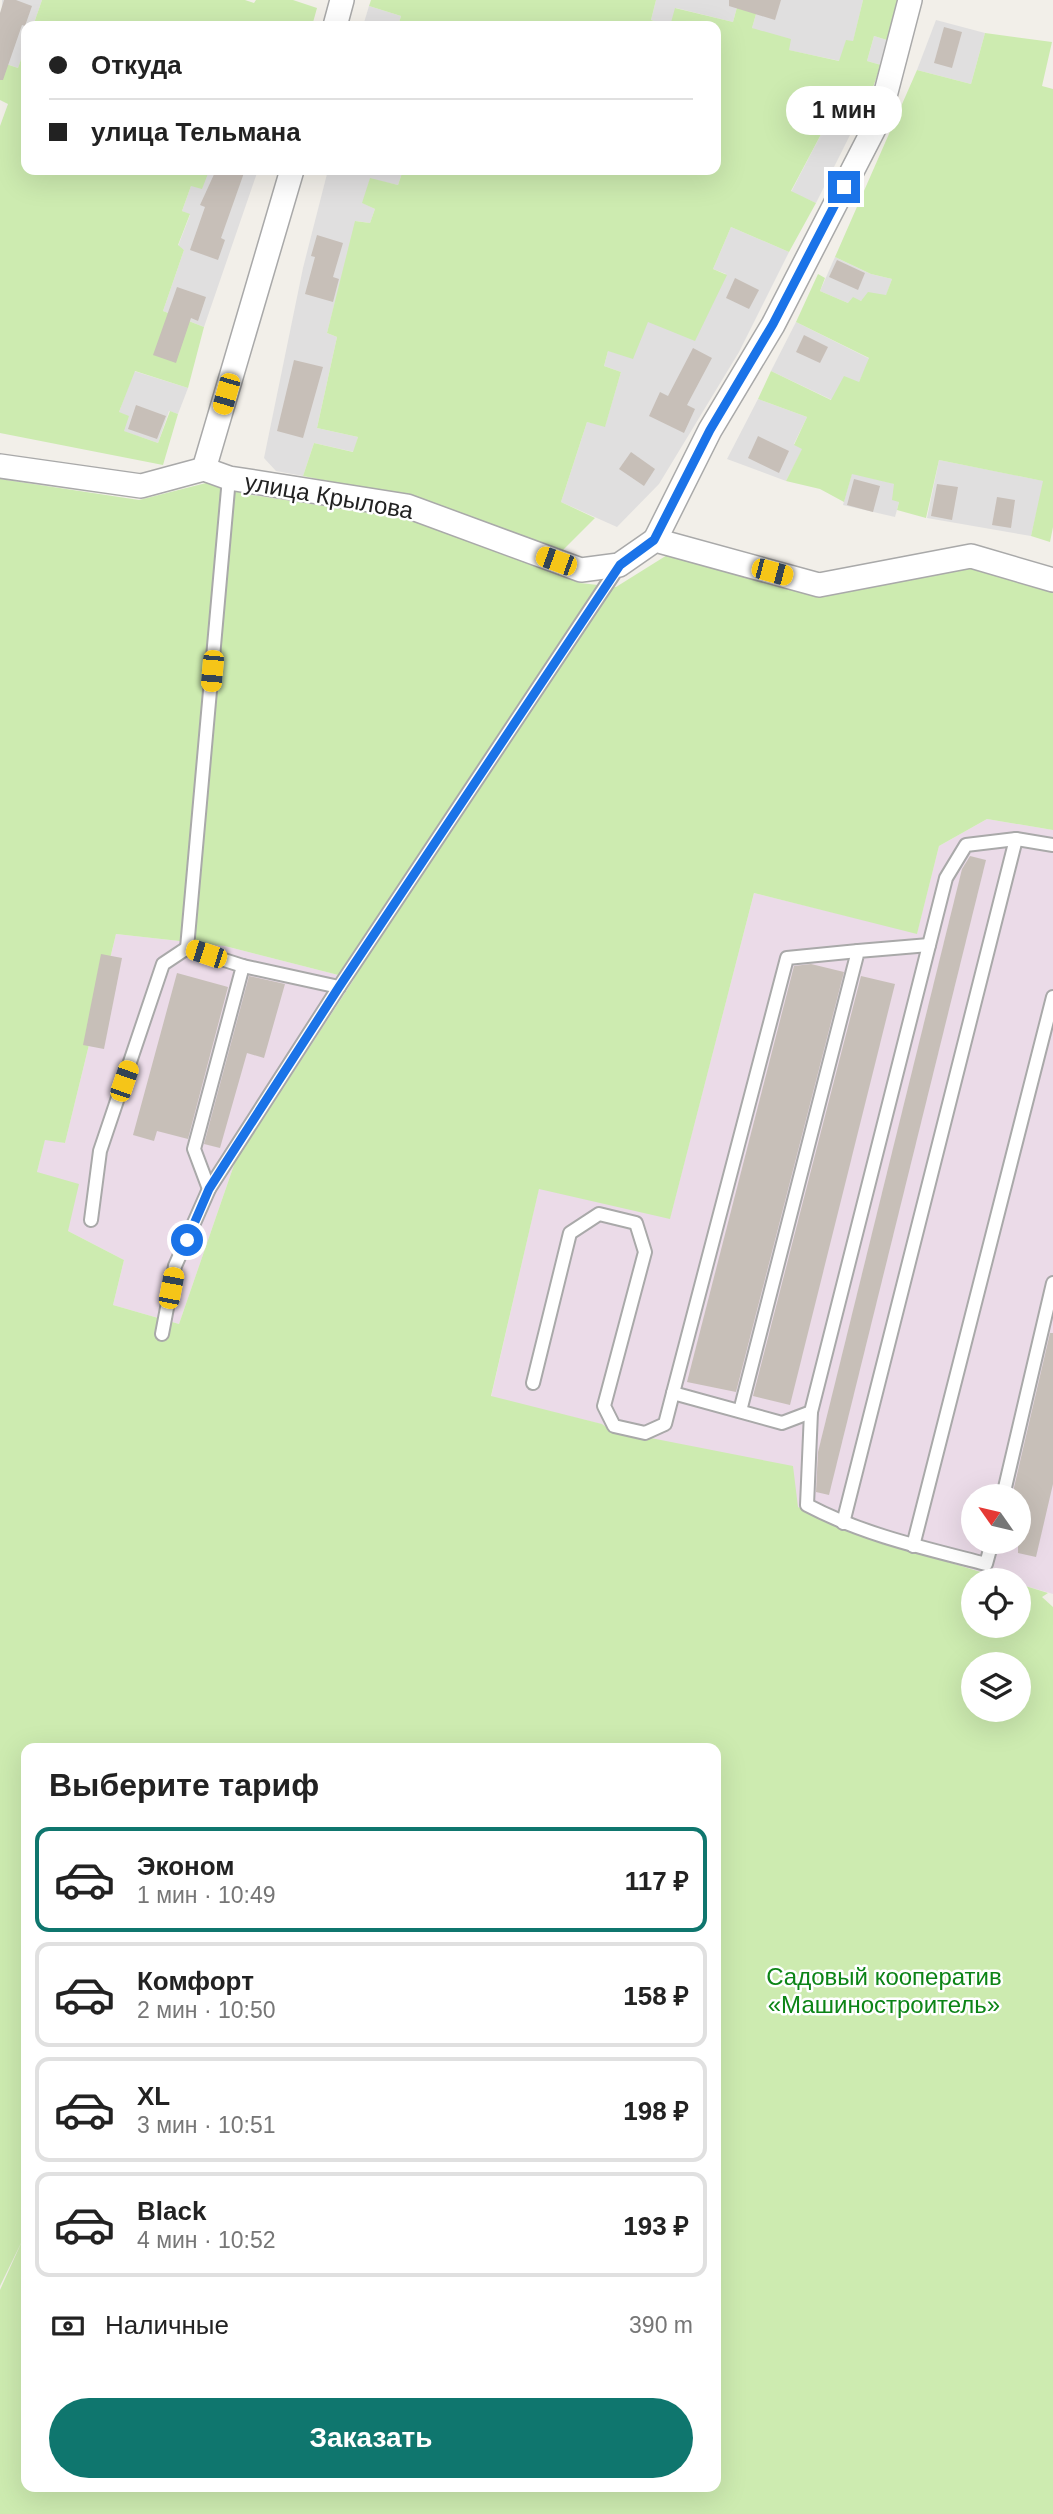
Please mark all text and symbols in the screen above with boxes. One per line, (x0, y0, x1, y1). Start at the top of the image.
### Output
text: Откуда (91, 50, 182, 80)
callout: 1 мин (786, 86, 902, 134)
text: 1 мин (812, 97, 876, 123)
text: улица Тельмана (91, 117, 301, 147)
route end (828, 171, 860, 203)
car (211, 371, 242, 417)
street label: улица Крылова (243, 468, 416, 524)
car (533, 544, 580, 578)
car (749, 556, 796, 588)
car (200, 649, 225, 693)
car (183, 938, 230, 970)
car (108, 1058, 141, 1104)
route start (171, 1224, 203, 1256)
car (157, 1265, 186, 1311)
north arrow (961, 1484, 1031, 1554)
map controls (961, 1484, 1031, 1722)
button: locate (961, 1568, 1031, 1638)
button: layers (961, 1652, 1031, 1722)
text: Выберите тариф (49, 1767, 319, 1803)
icon: car (53, 1848, 116, 1911)
text: Эконом (137, 1851, 235, 1881)
text: 117 ₽ (625, 1866, 689, 1896)
text: 1 мин · 10:49 (137, 1882, 276, 1908)
icon: car (53, 1963, 116, 2026)
park label: Садовый кооператив «Машиностроитель» (766, 1963, 1002, 2018)
text: Комфорт (137, 1966, 254, 1996)
text: 158 ₽ (623, 1981, 689, 2011)
text: 2 мин · 10:50 (137, 1997, 276, 2023)
icon: car (53, 2078, 116, 2141)
text: XL (137, 2081, 170, 2111)
text: 198 ₽ (623, 2096, 689, 2126)
text: 3 мин · 10:51 (137, 2112, 276, 2138)
icon: car (53, 2193, 116, 2256)
text: Black (137, 2196, 206, 2226)
text: 193 ₽ (623, 2211, 689, 2241)
text: 4 мин · 10:52 (137, 2227, 276, 2253)
icon: cash (49, 2307, 87, 2345)
text: Наличные (105, 2310, 229, 2340)
text: 390 m (629, 2312, 693, 2338)
button: Заказать (49, 2398, 693, 2478)

